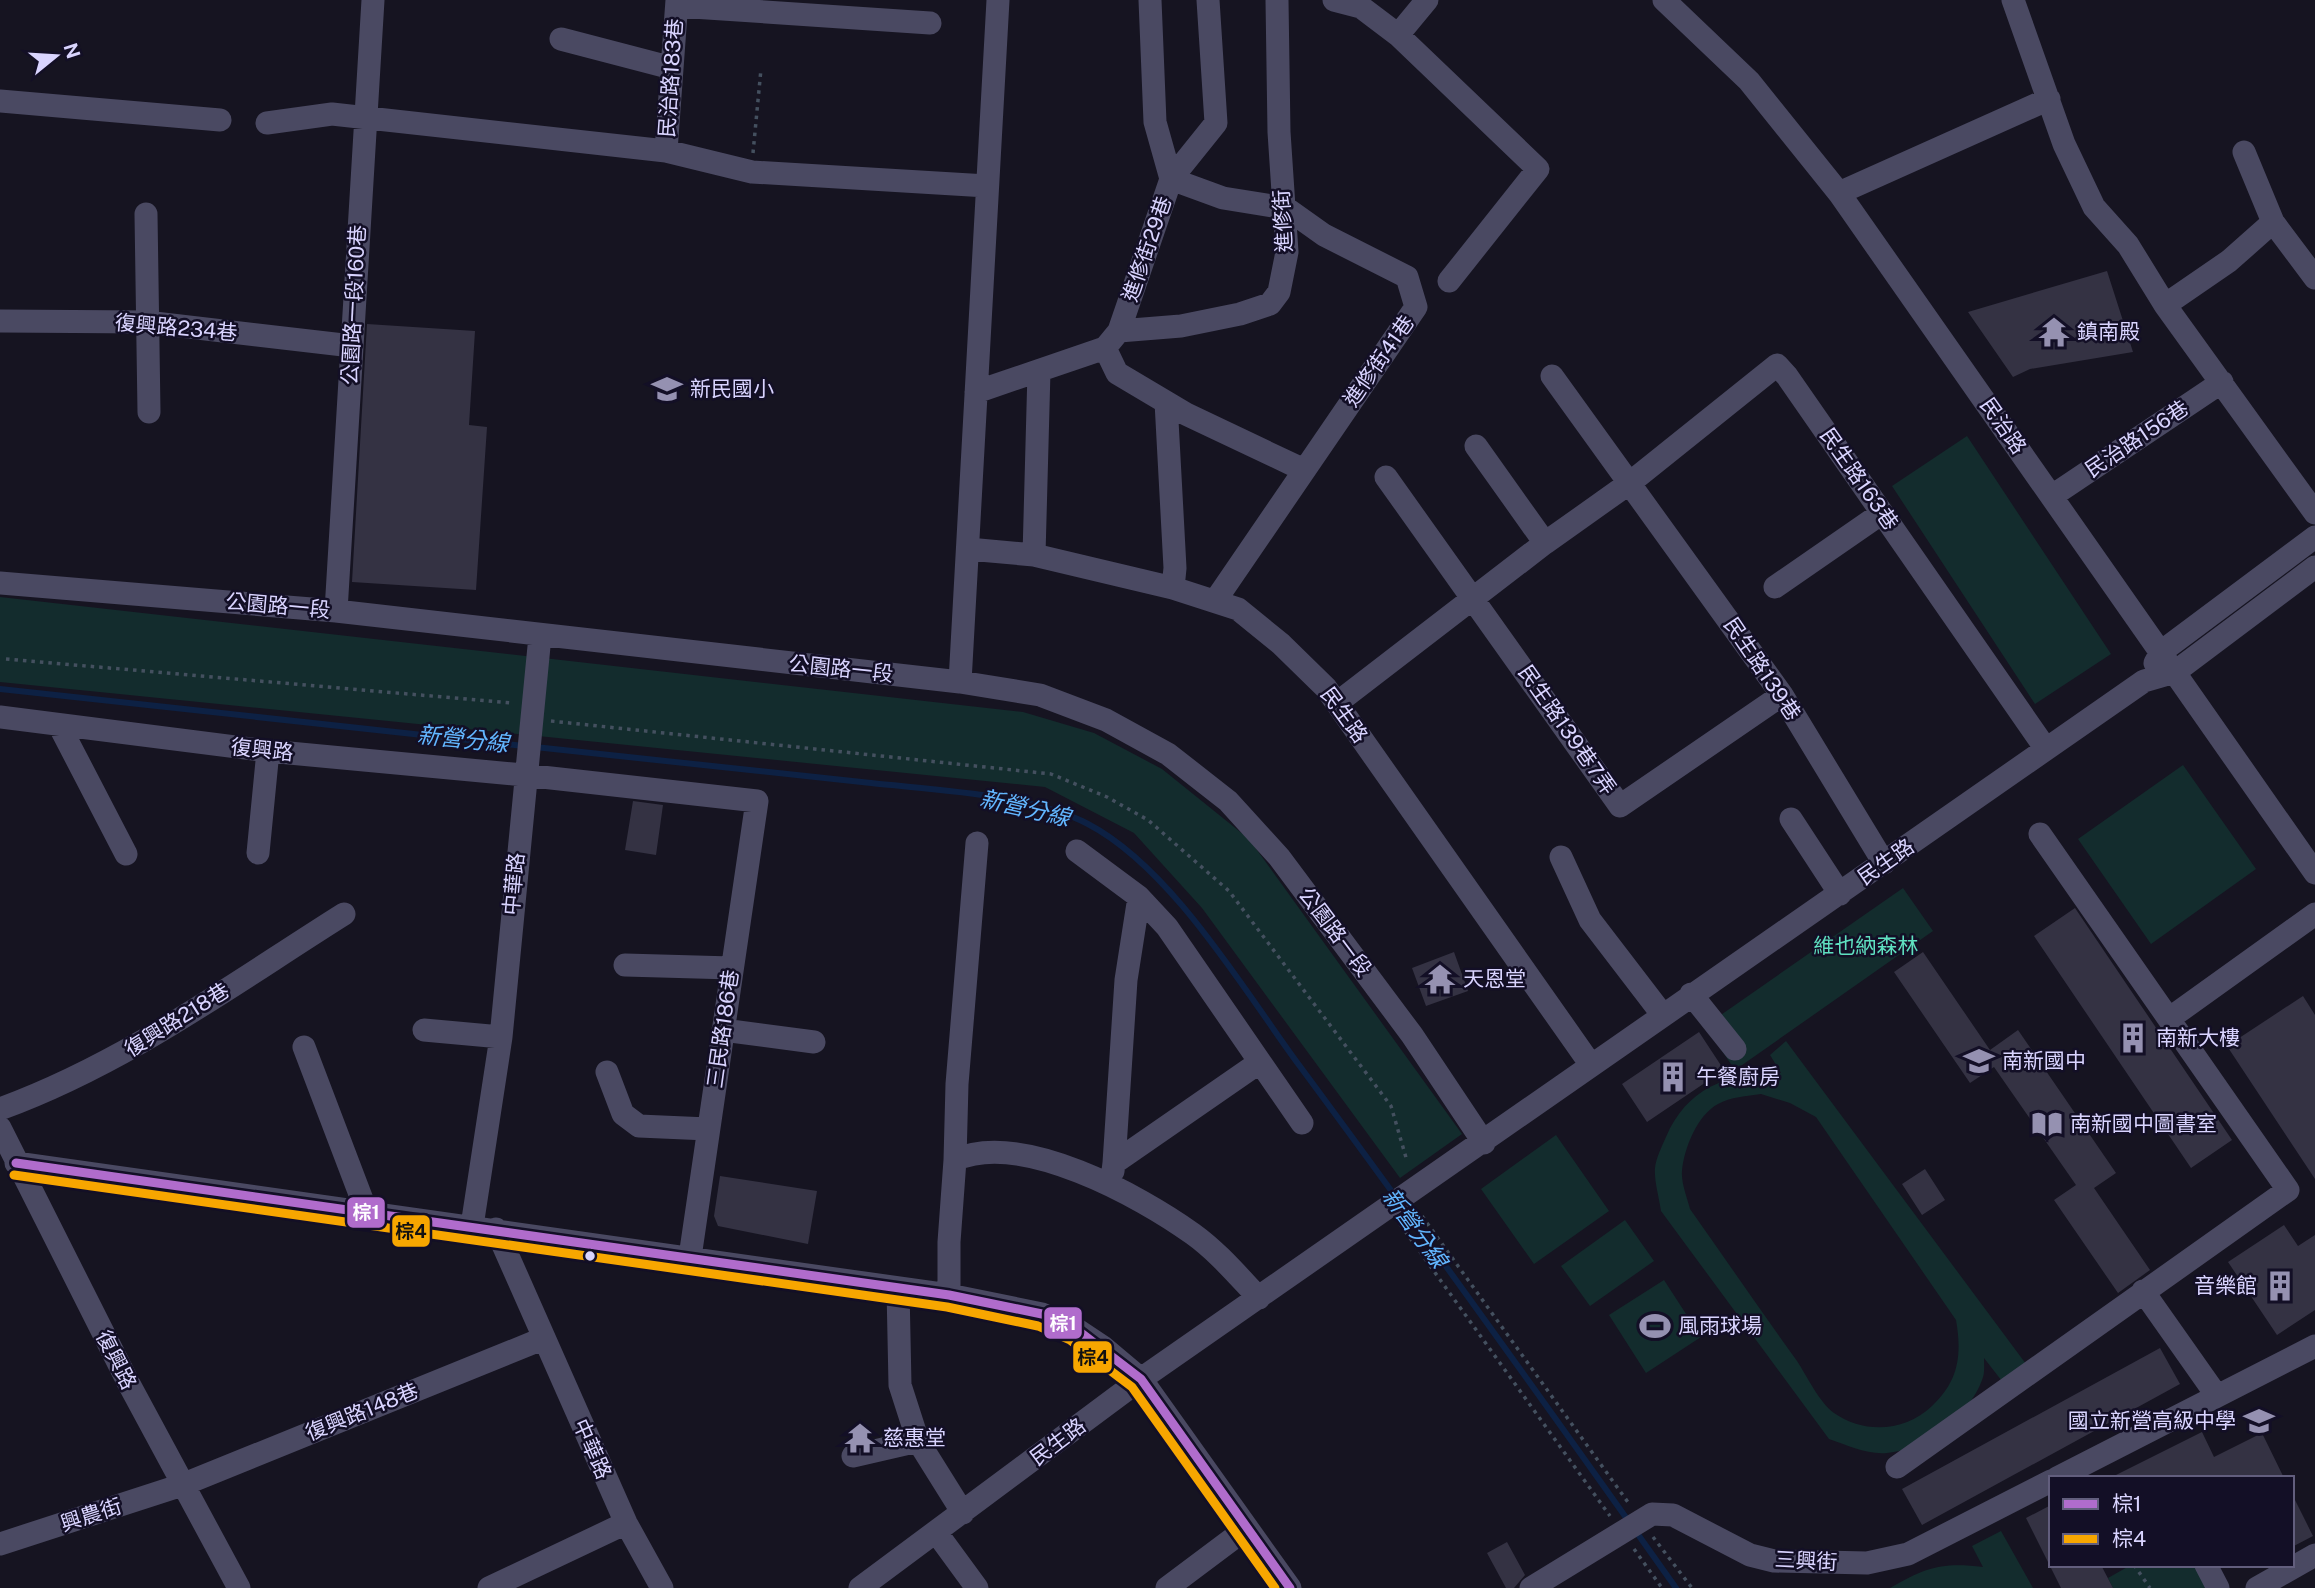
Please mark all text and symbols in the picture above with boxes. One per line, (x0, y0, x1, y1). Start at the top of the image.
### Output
street label: 民治路183巷 (654, 18, 687, 138)
north arrow (21, 21, 91, 91)
text: N (59, 40, 85, 61)
street label: 進修街 (1268, 189, 1297, 253)
street label: 進修街29巷 (1117, 193, 1176, 305)
street label: 公園路一段160巷 (337, 224, 370, 386)
street label: 復興路234巷 (114, 310, 238, 345)
street label: 進修街41巷 (1338, 310, 1419, 411)
temple icon: 鎮南殿 (2037, 315, 2071, 349)
place label: 鎮南殿 (2077, 319, 2140, 344)
school or university icon: 新民國小 (650, 372, 684, 406)
place label: 新民國小 (690, 376, 774, 401)
street label: 民治路 (1975, 393, 2032, 459)
street label: 民治路156巷 (2080, 395, 2193, 482)
street label: 民生路163巷 (1815, 423, 1904, 535)
street label: 公園路一段 (225, 588, 331, 623)
street label: 民生路139巷 (1719, 612, 1806, 725)
street label: 公園路一段 (788, 651, 895, 686)
street label: 民生路139巷7弄 (1513, 660, 1621, 799)
street label: 民生路 (1316, 682, 1373, 748)
water label: 新營分線 (416, 720, 513, 757)
street label: 復興路 (229, 734, 295, 765)
water label: 新營分線 (977, 784, 1076, 832)
street label: 民生路 (1853, 833, 1919, 890)
street label: 中華路 (498, 851, 529, 916)
street label: 公園路一段 (1294, 882, 1377, 981)
park label: 維也納森林 (1814, 933, 1919, 958)
temple icon: 天恩堂 (1423, 962, 1457, 996)
place label: 天恩堂 (1463, 966, 1526, 991)
street label: 三民路186巷 (702, 968, 743, 1090)
street label: 復興路218巷 (120, 978, 234, 1062)
building icon: 南新大樓 (2116, 1021, 2150, 1055)
place label: 南新大樓 (2156, 1025, 2240, 1050)
school or university icon: 南新國中 (1962, 1044, 1996, 1078)
place label: 南新國中 (2002, 1048, 2086, 1073)
building icon: 午餐廚房 (1656, 1060, 1690, 1094)
place label: 午餐廚房 (1696, 1064, 1780, 1089)
library icon: 南新國中圖書室 (2030, 1107, 2064, 1141)
place label: 南新國中圖書室 (2070, 1111, 2217, 1136)
water label: 新營分線 (1377, 1183, 1455, 1275)
line badge: 棕1 (346, 1196, 386, 1229)
text: 棕1 (352, 1201, 380, 1223)
line badge: 棕4 (391, 1214, 431, 1248)
text: 棕4 (395, 1220, 427, 1242)
unlabelled marker (583, 1249, 597, 1263)
building icon: 音樂館 (2263, 1269, 2297, 1303)
place label: 音樂館 (2194, 1273, 2257, 1298)
line badge: 棕1 (1043, 1306, 1083, 1340)
sports icon: 風雨球場 (1638, 1309, 1672, 1343)
text: 棕1 (1049, 1312, 1077, 1334)
place label: 風雨球場 (1678, 1313, 1762, 1338)
street label: 復興路 (91, 1326, 142, 1394)
line badge: 棕4 (1072, 1340, 1113, 1374)
text: 棕4 (1077, 1346, 1109, 1368)
street label: 復興路148巷 (302, 1378, 422, 1445)
school or university icon: 國立新營高級中學 (2242, 1404, 2276, 1438)
place label: 國立新營高級中學 (2068, 1408, 2236, 1433)
street label: 民生路 (1025, 1413, 1090, 1471)
street label: 中華路 (568, 1415, 617, 1483)
temple icon: 慈惠堂 (843, 1421, 877, 1455)
place label: 慈惠堂 (883, 1425, 946, 1450)
legend (2049, 1476, 2294, 1567)
text: 棕1 (2112, 1491, 2142, 1516)
street label: 興農街 (57, 1493, 125, 1536)
text: 棕4 (2112, 1526, 2146, 1551)
street label: 三興街 (1774, 1546, 1838, 1575)

